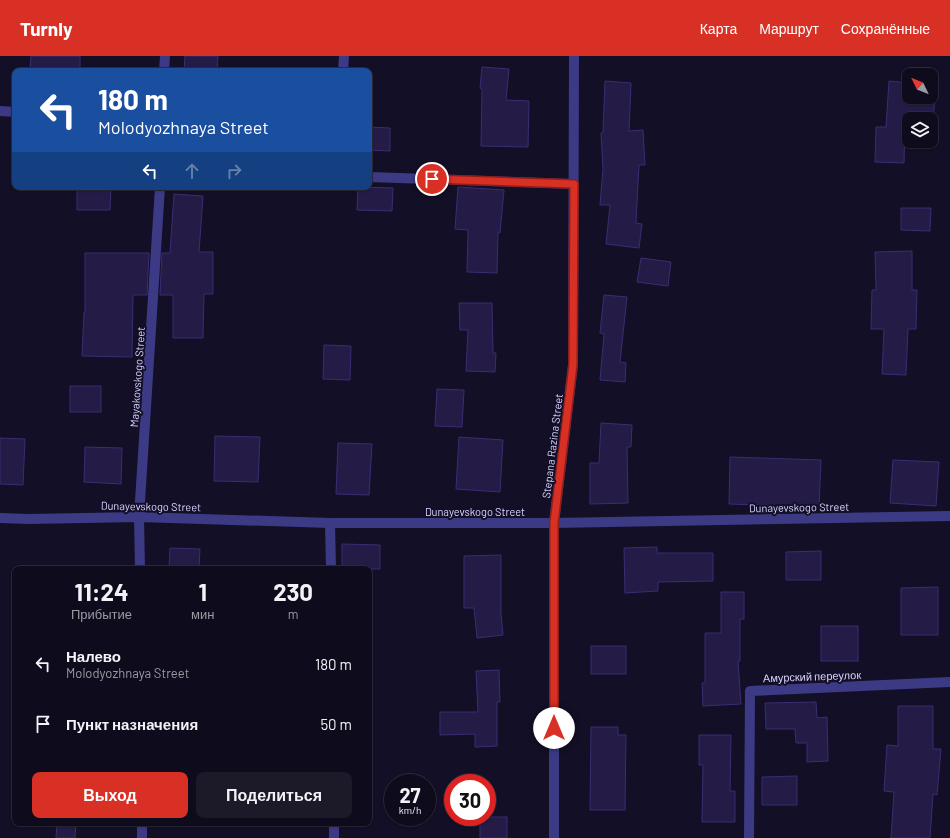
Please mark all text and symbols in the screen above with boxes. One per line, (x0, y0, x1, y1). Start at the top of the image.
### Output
text: Turnly (20, 17, 72, 40)
text: Карта (700, 20, 737, 37)
text: Маршрут (759, 20, 819, 37)
text: Сохранённые (841, 20, 930, 37)
north arrow (902, 68, 938, 104)
map controls (902, 68, 938, 148)
text: 180 m (98, 82, 168, 116)
icon: left (32, 84, 84, 136)
button: layers (902, 112, 938, 148)
text: Molodyozhnaya Street (98, 116, 269, 138)
icon: left (139, 160, 161, 182)
icon: ahead (181, 160, 203, 182)
icon: right (223, 160, 245, 182)
pin (415, 162, 449, 196)
icon: arrive (421, 168, 443, 190)
street label: Mayakovskogo Street (127, 326, 147, 428)
street label: Stepana Razina Street (539, 393, 565, 499)
street label: Dunayevskogo Street (101, 499, 201, 513)
street label: Dunayevskogo Street (749, 500, 849, 514)
street label: Dunayevskogo Street (425, 505, 525, 518)
text: 11:24 (75, 577, 128, 606)
text: 1 (198, 577, 207, 606)
text: 230 (273, 577, 313, 606)
text: Прибытие (71, 606, 132, 622)
text: мин (191, 606, 214, 622)
text: m (288, 606, 299, 622)
text: Налево (66, 647, 121, 665)
icon: left (32, 653, 54, 675)
text: 180 m (315, 655, 352, 673)
text: Molodyozhnaya Street (66, 665, 189, 681)
street label: Амурский переулок (763, 668, 861, 684)
position arrow (533, 707, 575, 749)
icon: arrive (32, 713, 54, 735)
text: Пункт назначения (66, 715, 198, 733)
text: 50 m (320, 715, 352, 733)
button: Выход (32, 772, 188, 818)
button: Поделиться (196, 772, 352, 818)
speed limit sign: 30 (444, 774, 496, 826)
text: 27 (399, 783, 421, 807)
text: km/h (399, 804, 421, 816)

